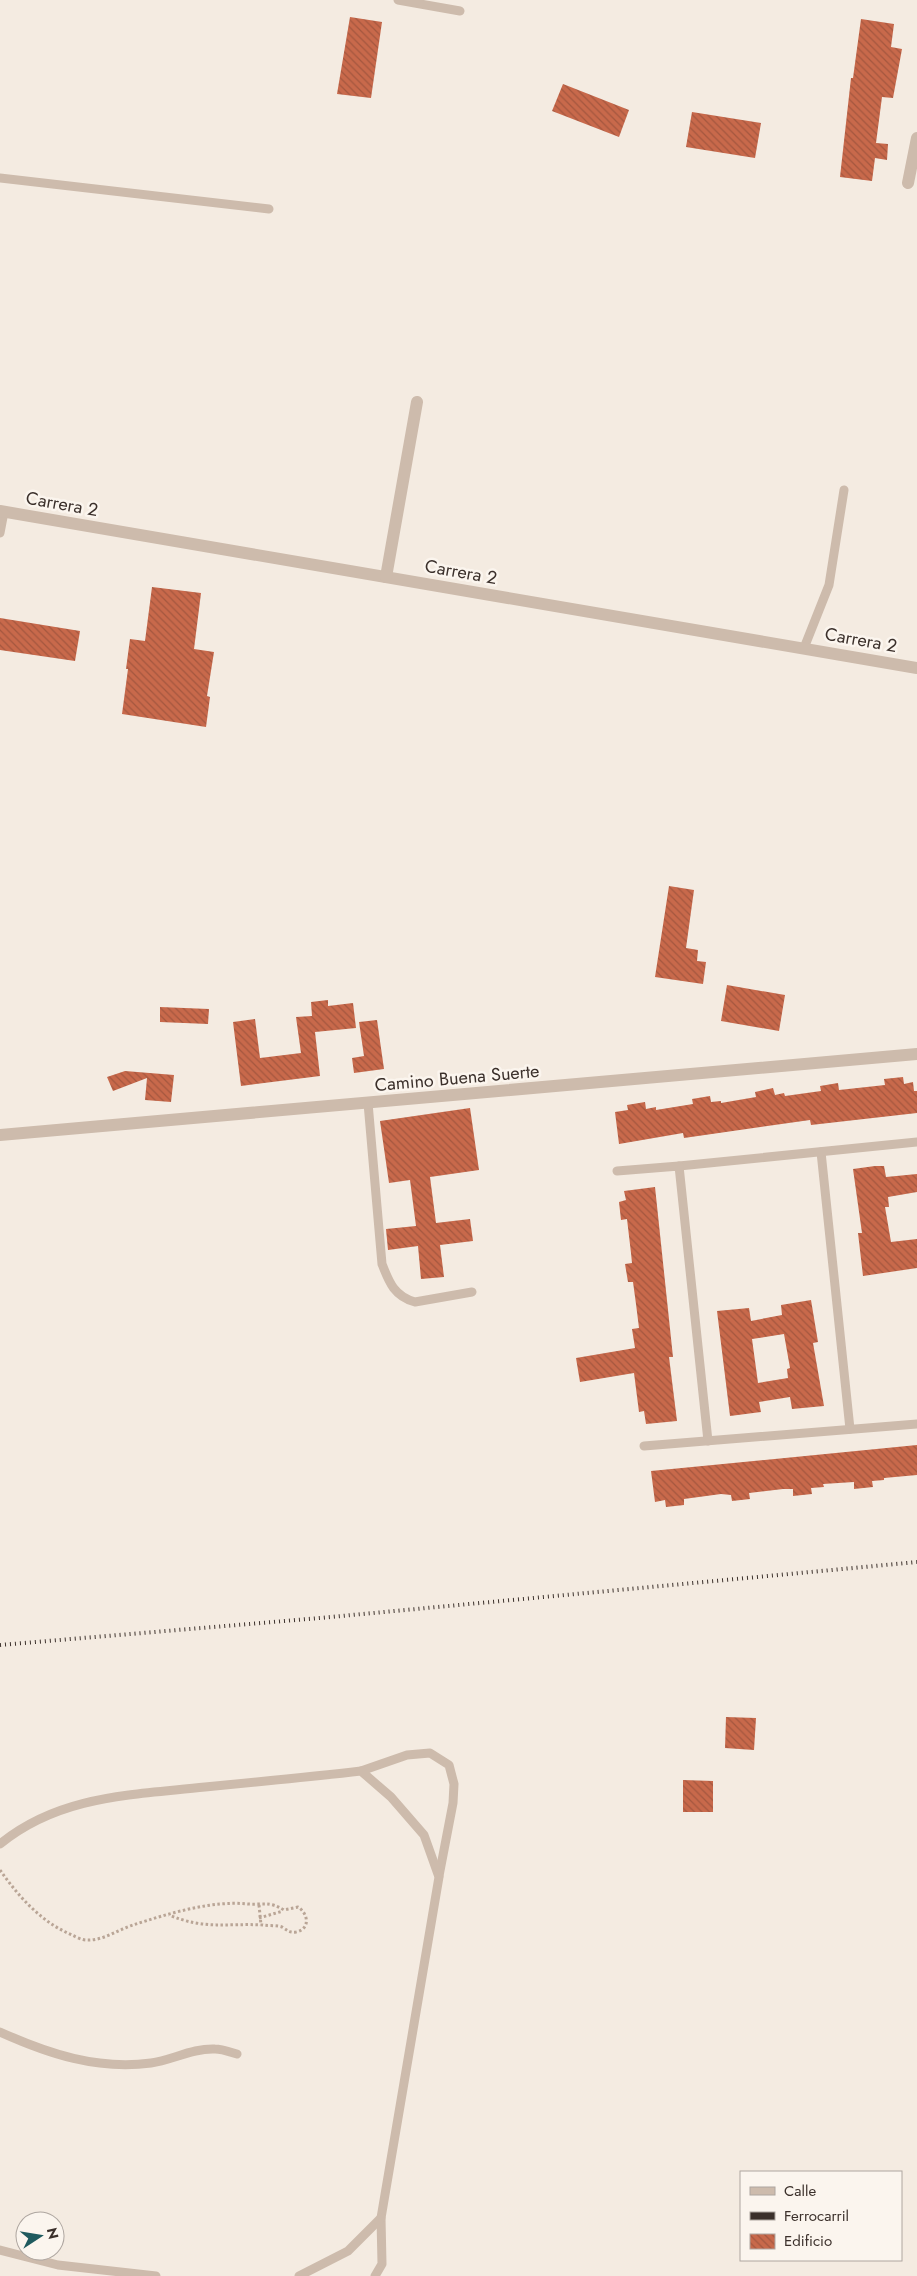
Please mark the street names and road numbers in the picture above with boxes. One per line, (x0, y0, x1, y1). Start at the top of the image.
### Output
street label: Carrera 2 (24, 485, 100, 523)
street label: Carrera 2 (423, 553, 499, 591)
street label: Carrera 2 (823, 621, 899, 659)
street label: Camino Buena Suerte (374, 1058, 540, 1098)

